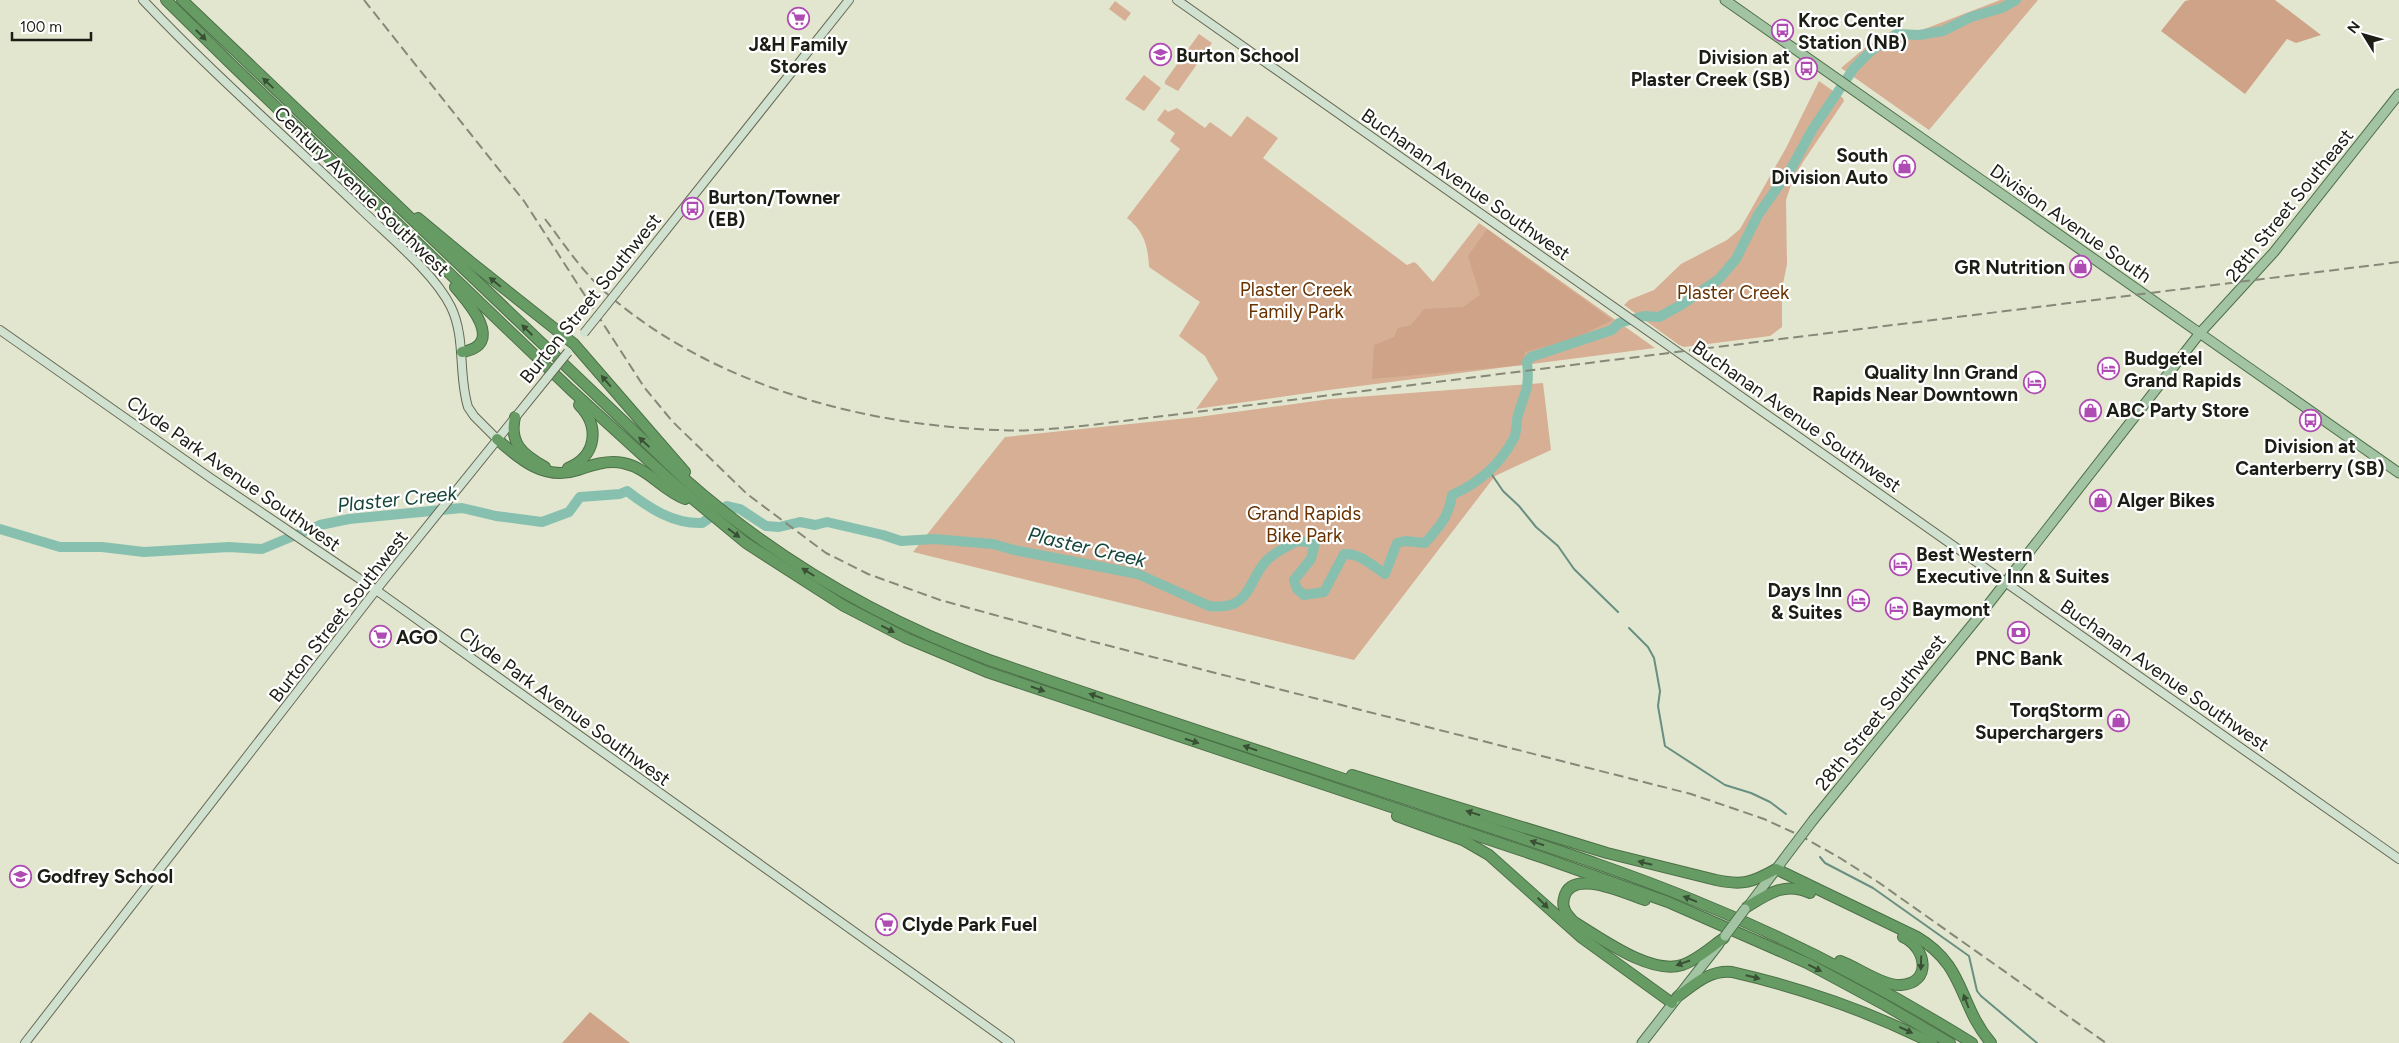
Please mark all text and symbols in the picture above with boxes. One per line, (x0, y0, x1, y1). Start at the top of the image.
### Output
supermarket icon: J&H Family Stores (786, 6, 810, 30)
place label: Kroc Center Station (NB) (1798, 9, 1907, 54)
scale bar (12, 10, 91, 42)
north arrow (2339, 10, 2389, 60)
text: 100 m (20, 18, 62, 36)
text: N (2344, 18, 2364, 37)
bus stop icon: Kroc Center Station (NB) (1770, 19, 1794, 43)
one-way arrow (194, 29, 206, 41)
place label: J&H Family Stores (748, 33, 848, 78)
school or university icon: Burton School (1148, 43, 1172, 67)
place label: Burton School (1176, 44, 1299, 67)
place label: Division at Plaster Creek (SB) (1631, 46, 1790, 91)
bus stop icon: Division at Plaster Creek (SB) (1794, 56, 1818, 80)
one-way arrow (262, 77, 274, 89)
street label: Century Avenue Southwest (269, 102, 454, 281)
street label: Buchanan Avenue Southwest (1357, 103, 1574, 265)
street label: 28th Street Southeast (2221, 124, 2358, 286)
place label: South Division Auto (1771, 144, 1888, 189)
shop icon: South Division Auto (1892, 154, 1916, 178)
street label: Division Avenue South (1986, 159, 2156, 288)
place label: Burton/Towner (EB) (708, 186, 840, 231)
bus stop icon: Burton/Towner (EB) (680, 196, 704, 220)
street label: Burton Street Southwest (515, 209, 666, 388)
shop icon: GR Nutrition (2069, 255, 2093, 279)
place label: GR Nutrition (1954, 256, 2065, 279)
one-way arrow (489, 276, 502, 287)
park label: Plaster Creek Family Park (1240, 278, 1353, 323)
park label: Plaster Creek (1677, 281, 1790, 304)
one-way arrow (521, 324, 533, 336)
street label: Buchanan Avenue Southwest (1688, 335, 1905, 497)
place label: Budgetel Grand Rapids (2124, 347, 2241, 392)
hotel icon: Budgetel Grand Rapids (2096, 357, 2120, 381)
place label: Quality Inn Grand Rapids Near Downtown (1812, 361, 2018, 406)
hotel icon: Quality Inn Grand Rapids Near Downtown (2022, 371, 2046, 395)
one-way arrow (601, 374, 612, 387)
street label: Clyde Park Avenue Southwest (122, 391, 345, 556)
shop icon: ABC Party Store (2078, 398, 2102, 422)
place label: ABC Party Store (2106, 399, 2249, 422)
bus stop icon: Division at Canterberry (SB) (2298, 408, 2322, 432)
place label: Division at Canterberry (SB) (2235, 435, 2385, 480)
one-way arrow (639, 436, 651, 448)
water label: Plaster Creek (336, 481, 459, 517)
shop icon: Alger Bikes (2089, 488, 2113, 512)
place label: Alger Bikes (2117, 489, 2215, 512)
park label: Grand Rapids Bike Park (1247, 502, 1361, 547)
water label: Plaster Creek (1026, 522, 1150, 573)
street label: Burton Street Southwest (264, 526, 413, 707)
one-way arrow (727, 528, 740, 538)
place label: Best Western Executive Inn & Suites (1916, 543, 2109, 588)
hotel icon: Best Western Executive Inn & Suites (1888, 553, 1912, 577)
one-way arrow (802, 568, 815, 577)
place label: Days Inn & Suites (1767, 579, 1842, 624)
hotel icon: Days Inn & Suites (1846, 589, 1870, 613)
street label: Buchanan Avenue Southwest (2056, 594, 2273, 756)
hotel icon: Baymont (1884, 597, 1908, 621)
place label: Baymont (1912, 598, 1991, 621)
bank icon: PNC Bank (2007, 620, 2031, 644)
street label: Clyde Park Avenue Southwest (455, 622, 675, 791)
supermarket icon: AGO (368, 625, 392, 649)
one-way arrow (880, 625, 895, 633)
place label: AGO (396, 626, 438, 649)
street label: 28th Street Southwest (1810, 629, 1951, 795)
place label: PNC Bank (1975, 647, 2063, 670)
one-way arrow (1031, 686, 1046, 693)
one-way arrow (1088, 692, 1103, 700)
place label: TorqStorm Superchargers (1975, 699, 2103, 744)
shop icon: TorqStorm Superchargers (2107, 709, 2131, 733)
one-way arrow (1185, 738, 1200, 745)
one-way arrow (1242, 743, 1257, 751)
one-way arrow (1465, 808, 1480, 816)
one-way arrow (1529, 839, 1544, 847)
one-way arrow (1638, 859, 1653, 867)
school or university icon: Godfrey School (9, 864, 33, 888)
place label: Godfrey School (37, 865, 173, 888)
one-way arrow (1682, 894, 1697, 902)
one-way arrow (1536, 897, 1548, 909)
supermarket icon: Clyde Park Fuel (874, 912, 898, 936)
place label: Clyde Park Fuel (902, 913, 1037, 936)
one-way arrow (1917, 955, 1925, 971)
one-way arrow (1675, 960, 1690, 968)
one-way arrow (1808, 964, 1823, 972)
one-way arrow (1745, 973, 1760, 981)
one-way arrow (1962, 994, 1970, 1009)
one-way arrow (1899, 1027, 1913, 1035)

